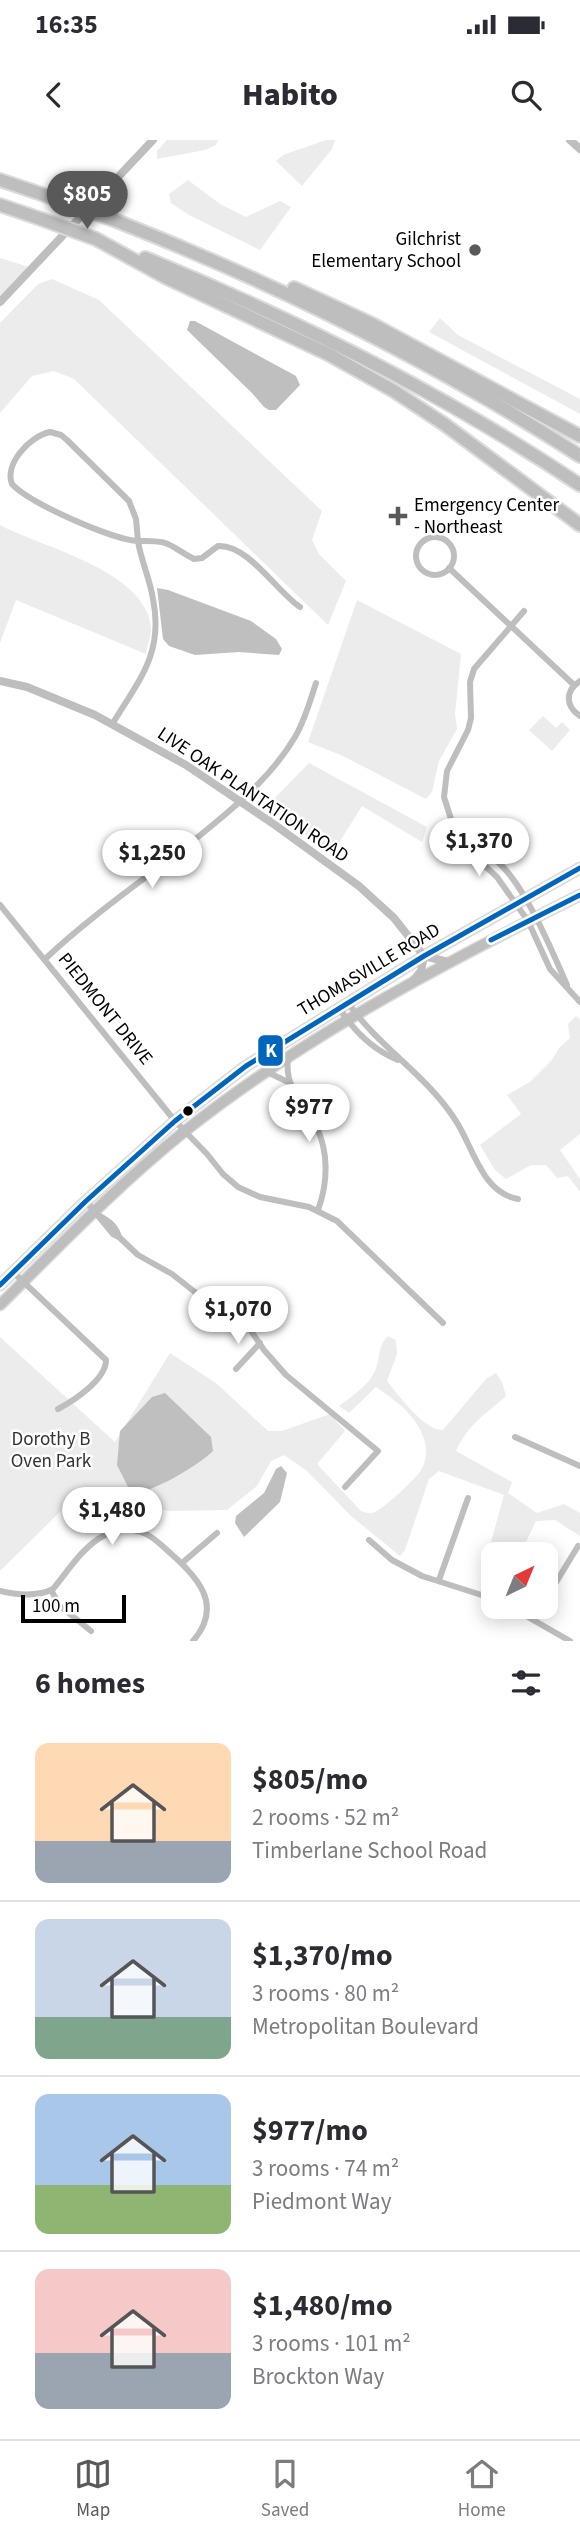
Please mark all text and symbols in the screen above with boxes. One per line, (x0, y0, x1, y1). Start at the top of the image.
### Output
text: 16:35 (35, 6, 98, 43)
text: Habito (242, 72, 338, 118)
icon: back (35, 76, 73, 114)
icon: search (507, 76, 545, 114)
pin: $805 (46, 172, 128, 231)
text: $805 (63, 177, 111, 210)
place label: Gilchrist Elementary School (311, 226, 462, 275)
marker: Gilchrist Elementary School (467, 242, 483, 258)
place label: Emergency Center - Northeast (414, 492, 559, 541)
marker: Emergency Center - Northeast (388, 506, 408, 526)
street label: LIVE OAK PLANTATION ROAD (152, 721, 354, 869)
pin: $1,370 (422, 818, 536, 878)
text: $1,370 (445, 824, 513, 857)
pin: $1,250 (95, 830, 209, 890)
text: $1,250 (118, 836, 186, 869)
street label: THOMASVILLE ROAD (293, 917, 445, 1023)
street label: PIEDMONT DRIVE (51, 947, 159, 1071)
line badge: K (257, 1034, 284, 1067)
text: K (265, 1038, 277, 1065)
pin: $977 (268, 1084, 350, 1144)
text: $977 (285, 1090, 333, 1123)
unlabelled marker (181, 1104, 195, 1118)
pin: $1,070 (181, 1286, 295, 1346)
text: $1,070 (204, 1292, 272, 1325)
park label: Dorothy B Oven Park (11, 1426, 92, 1475)
pin: $1,480 (55, 1488, 169, 1547)
text: $1,480 (78, 1493, 146, 1526)
north arrow (481, 1542, 558, 1619)
map controls (481, 1542, 558, 1619)
scale bar (21, 1592, 126, 1624)
text: 100 m (32, 1593, 80, 1620)
text: 6 homes (35, 1662, 145, 1705)
icon: filters (507, 1664, 545, 1702)
text: $805/mo (252, 1758, 368, 1801)
icon: home (91, 1771, 175, 1855)
text: 2 rooms · 52 m² (252, 1801, 399, 1834)
text: Timberlane School Road (252, 1834, 487, 1867)
text: $1,370/mo (252, 1934, 393, 1977)
icon: home (91, 1947, 175, 2031)
text: 3 rooms · 80 m² (252, 1977, 399, 2010)
text: Metropolitan Boulevard (252, 2010, 479, 2043)
text: $977/mo (252, 2109, 368, 2152)
icon: home (91, 2122, 175, 2206)
text: 3 rooms · 74 m² (252, 2152, 399, 2185)
text: Piedmont Way (252, 2185, 391, 2218)
text: $1,480/mo (252, 2284, 393, 2327)
icon: home (91, 2297, 175, 2381)
text: 3 rooms · 101 m² (252, 2327, 411, 2360)
text: Brockton Way (252, 2360, 384, 2393)
tab: Map (74, 2455, 112, 2524)
tab: Saved (261, 2455, 309, 2524)
tab: Home (458, 2455, 506, 2524)

